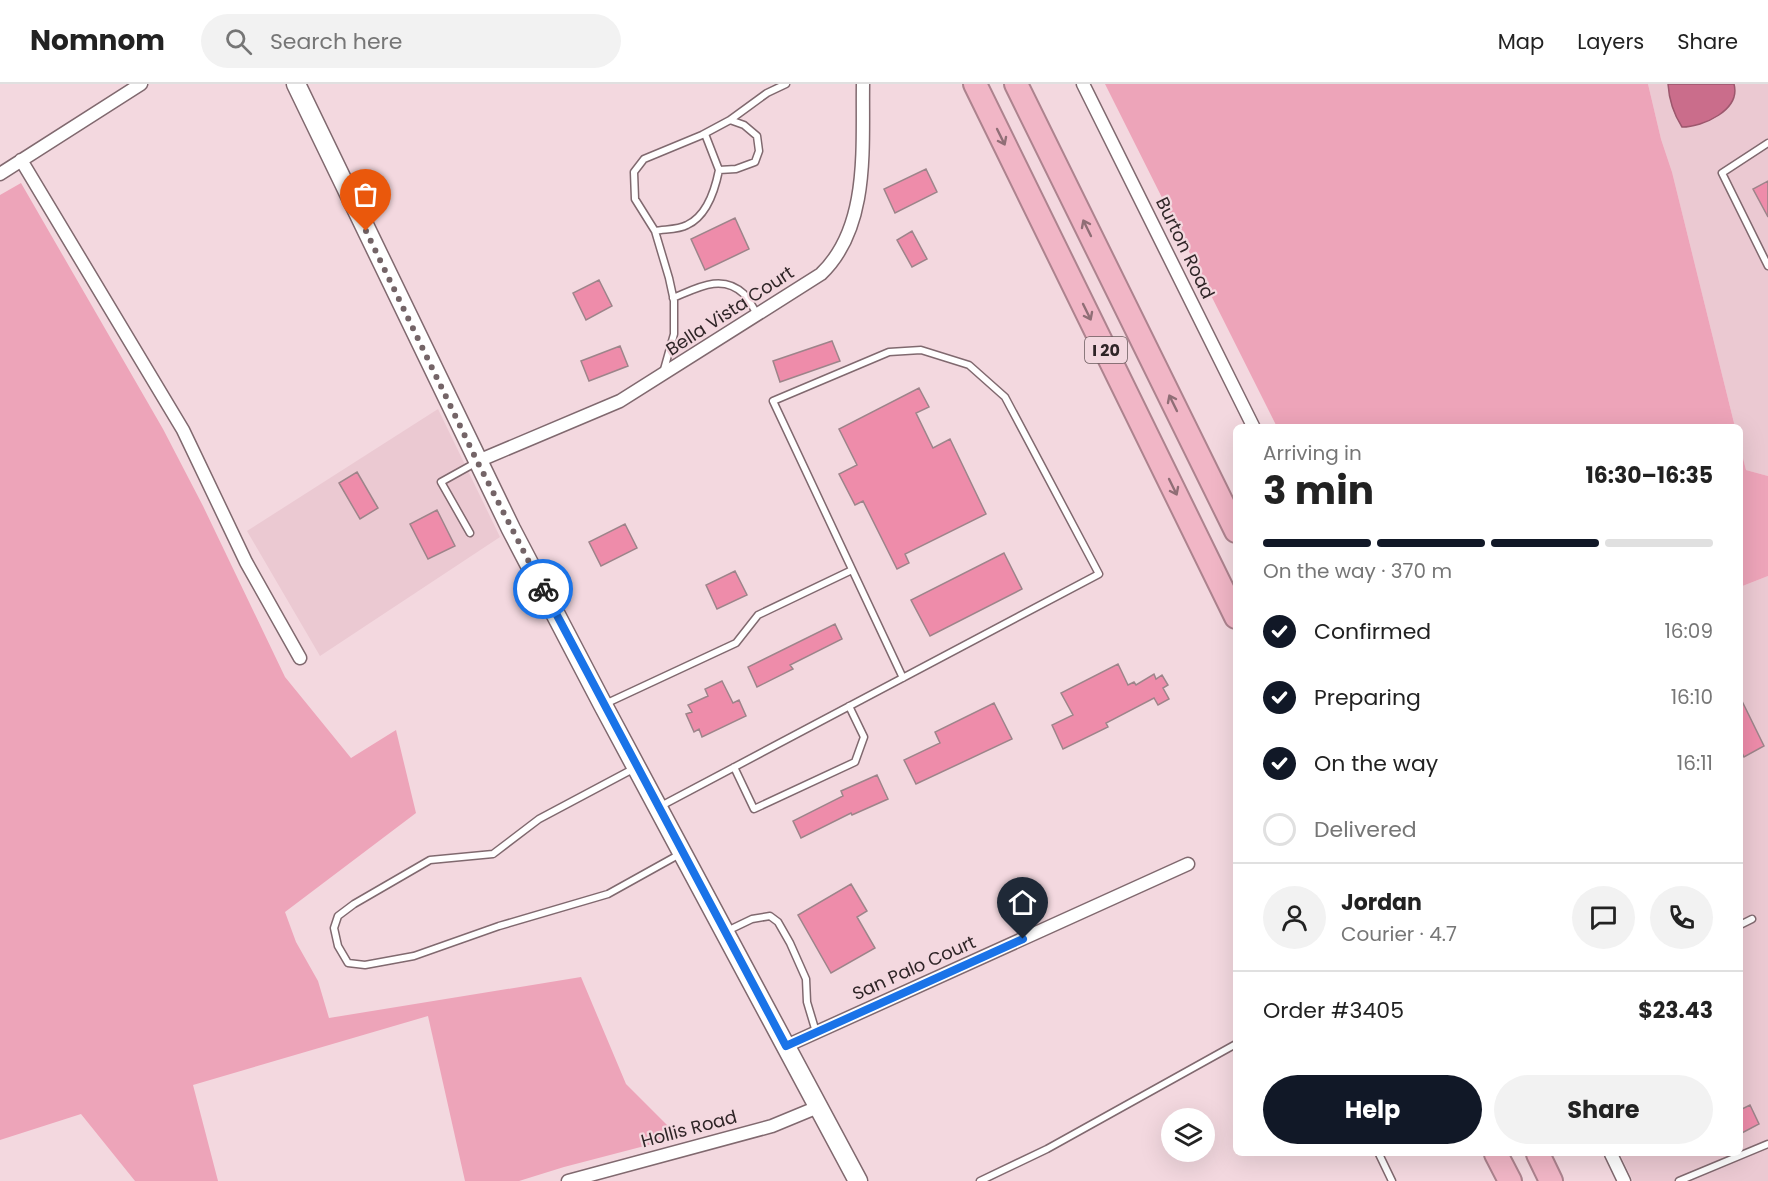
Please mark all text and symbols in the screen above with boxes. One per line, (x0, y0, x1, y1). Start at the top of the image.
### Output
search box (201, 14, 621, 68)
text: Nomnom (30, 21, 165, 60)
icon: search (222, 25, 255, 58)
text: Search here (270, 26, 402, 57)
text: Map (1498, 27, 1544, 56)
text: Layers (1577, 27, 1644, 56)
text: Share (1677, 27, 1738, 56)
one-way arrow (996, 127, 1008, 145)
pin (340, 169, 391, 231)
icon: bag (349, 178, 382, 211)
street label: Burton Road (1150, 193, 1221, 303)
one-way arrow (1081, 220, 1093, 238)
street label: Bella Vista Court (661, 260, 798, 361)
one-way arrow (1081, 302, 1093, 320)
road number: I 20 (1085, 337, 1127, 363)
one-way arrow (1167, 395, 1179, 413)
text: Arriving in (1263, 439, 1362, 467)
text: 16:30–16:35 (1585, 460, 1713, 491)
text: 3 min (1263, 463, 1374, 518)
one-way arrow (1167, 477, 1179, 495)
text: On the way · 370 m (1263, 557, 1452, 585)
courier (513, 559, 573, 619)
icon: bike (527, 573, 560, 606)
icon: check (1263, 615, 1296, 648)
text: Confirmed (1314, 616, 1431, 647)
text: 16:09 (1664, 617, 1713, 645)
icon: check (1263, 681, 1296, 714)
text: Preparing (1314, 682, 1421, 713)
text: 16:10 (1671, 683, 1713, 711)
icon: check (1263, 747, 1296, 780)
text: On the way (1314, 748, 1438, 779)
text: 16:11 (1677, 749, 1713, 777)
text: Delivered (1314, 814, 1417, 845)
pin (997, 877, 1048, 939)
icon: home (1006, 886, 1039, 919)
button: person (1263, 886, 1326, 949)
button: chat (1572, 886, 1635, 949)
button: phone (1650, 886, 1713, 949)
text: Jordan (1341, 887, 1422, 918)
text: Courier · 4.7 (1341, 920, 1457, 948)
street label: San Palo Court (848, 929, 979, 1006)
text: Order #3405 (1263, 995, 1404, 1026)
text: $23.43 (1638, 995, 1713, 1026)
button: Help (1263, 1075, 1482, 1144)
button: Share (1494, 1075, 1713, 1144)
street label: Hollis Road (638, 1104, 740, 1153)
map controls (1161, 1108, 1215, 1162)
button: layers (1161, 1108, 1215, 1162)

